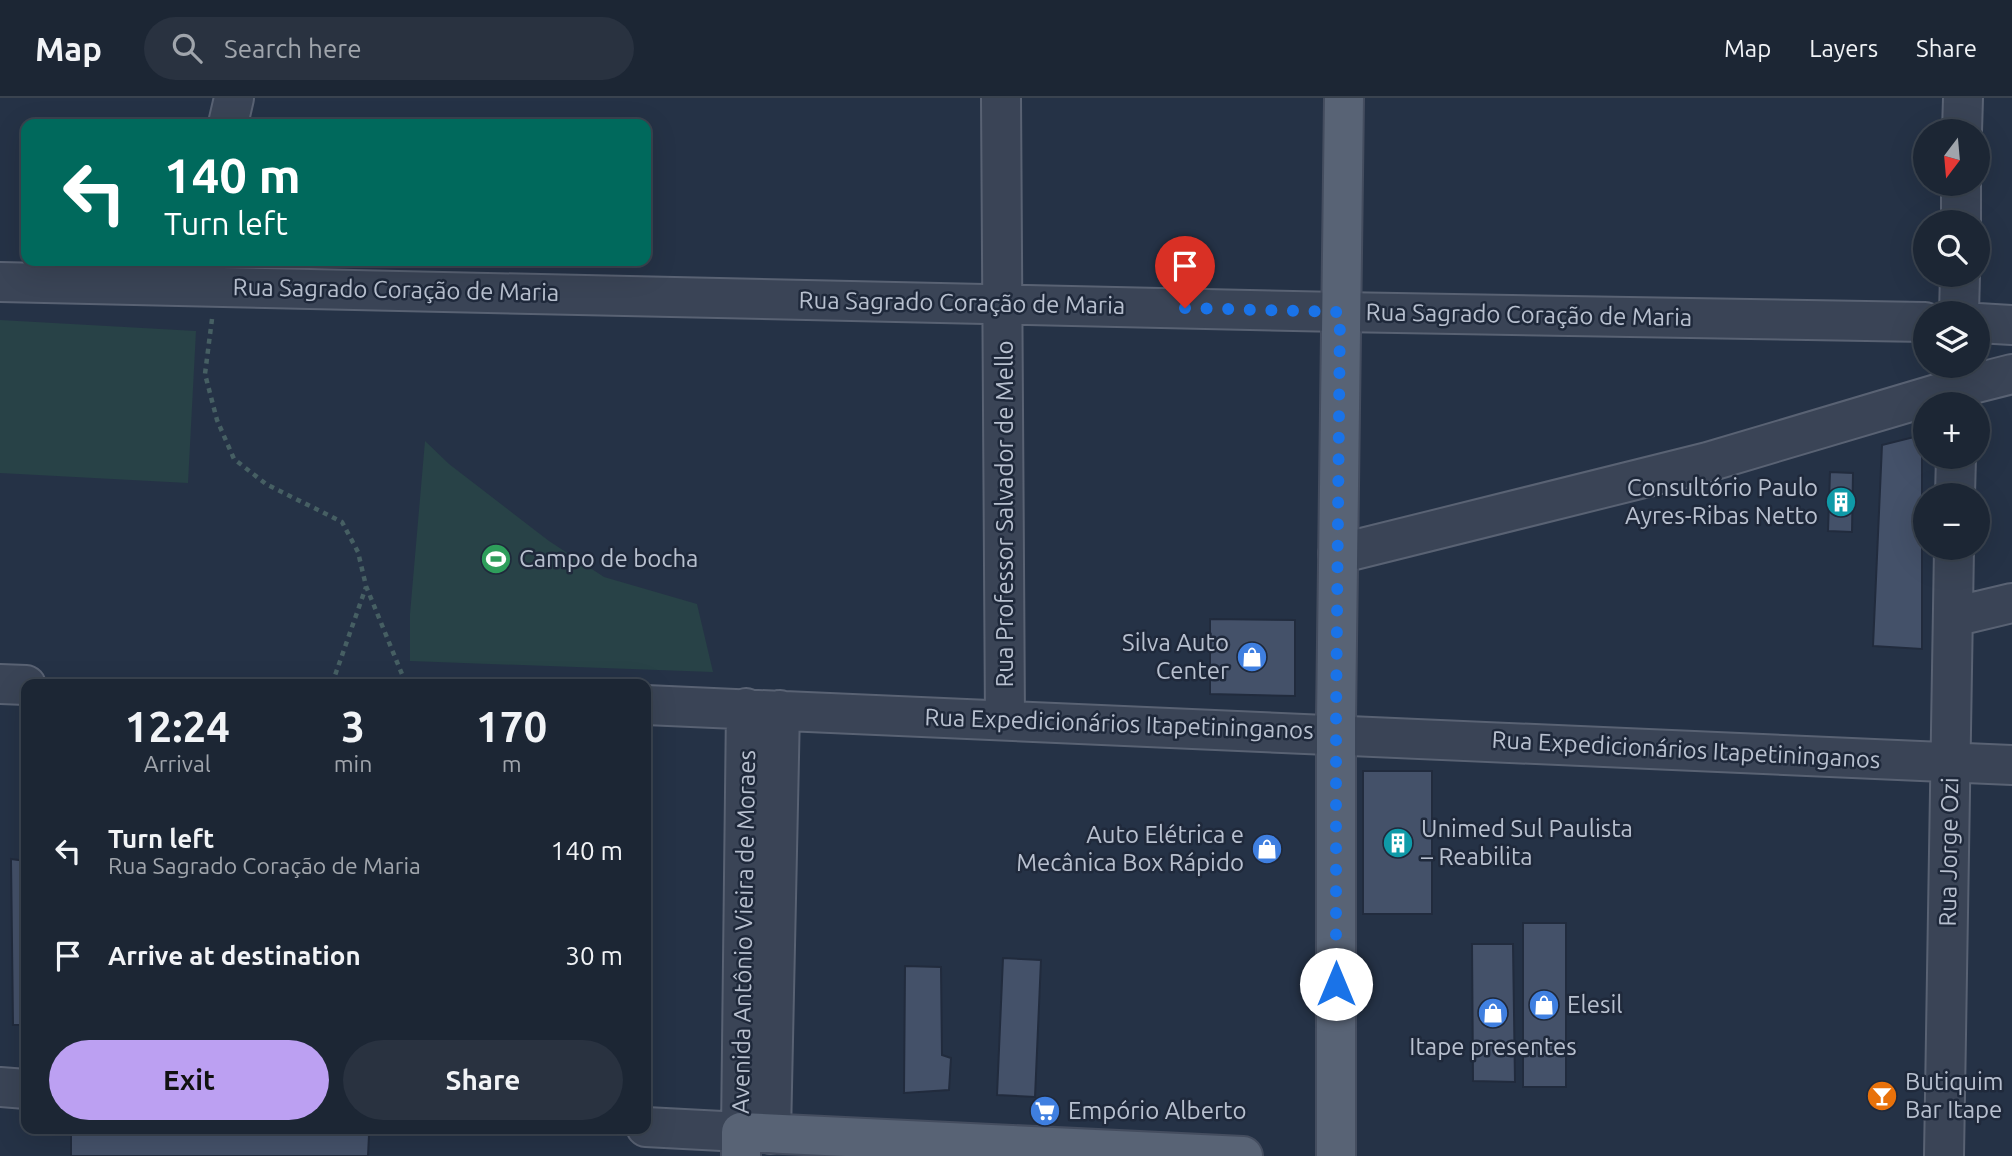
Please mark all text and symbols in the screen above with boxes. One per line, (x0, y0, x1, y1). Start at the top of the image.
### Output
search box (144, 17, 634, 80)
icon: search (168, 29, 206, 67)
text: Map (35, 30, 102, 67)
text: Search here (224, 34, 362, 63)
text: Map (1724, 35, 1771, 62)
text: Layers (1809, 35, 1878, 62)
text: Share (1916, 35, 1977, 62)
north arrow (1913, 119, 1990, 196)
map controls (1913, 119, 1990, 560)
icon: left (49, 147, 140, 238)
text: 140 m (164, 147, 301, 202)
text: Turn left (164, 205, 288, 241)
button: search (1913, 210, 1990, 287)
pin (1155, 236, 1215, 308)
icon: arrive (1166, 247, 1204, 285)
street label: Rua Sagrado Coração de Maria (233, 273, 559, 306)
street label: Rua Sagrado Coração de Maria (799, 286, 1125, 319)
street label: Rua Sagrado Coração de Maria (1366, 298, 1692, 331)
button: layers (1913, 301, 1990, 378)
street label: Rua Professor Salvador de Mello (991, 340, 1018, 688)
button: + (1913, 392, 1990, 469)
place label: Consultório Paulo Ayres-Ribas Netto (1625, 474, 1818, 529)
button: − (1913, 483, 1990, 560)
building icon: Consultório Paulo Ayres-Ribas Netto (1824, 485, 1858, 519)
sports icon: Campo de bocha (479, 542, 513, 576)
place label: Campo de bocha (519, 545, 698, 572)
place label: Silva Auto Center (1122, 629, 1229, 684)
shop icon: Silva Auto Center (1235, 640, 1269, 674)
text: 12:24 (125, 703, 230, 750)
text: 3 (341, 703, 365, 750)
text: 170 (476, 703, 547, 750)
street label: Rua Expedicionários Itapetininganos (924, 703, 1314, 744)
street label: Rua Expedicionários Itapetininganos (1491, 726, 1881, 773)
street label: Avenida Antônio Vieira de Moraes (727, 750, 760, 1114)
text: Arrival (144, 751, 211, 776)
text: min (334, 751, 372, 776)
text: m (502, 751, 522, 776)
street label: Rua Jorge Ozi (1934, 777, 1963, 927)
place label: Unimed Sul Paulista – Reabilita (1420, 815, 1633, 870)
place label: Auto Elétrica e Mecânica Box Rápido (1016, 821, 1244, 876)
text: Turn left (108, 824, 214, 853)
building icon: Unimed Sul Paulista – Reabilita (1381, 826, 1415, 860)
icon: left (49, 832, 87, 870)
shop icon: Auto Elétrica e Mecânica Box Rápido (1250, 832, 1284, 866)
text: 140 m (551, 836, 623, 865)
text: Rua Sagrado Coração de Maria (108, 853, 421, 878)
icon: arrive (49, 937, 87, 975)
text: Arrive at destination (108, 941, 361, 970)
text: 30 m (565, 941, 623, 970)
position arrow (1299, 947, 1373, 1021)
shop icon: Elesil (1527, 988, 1561, 1022)
place label: Elesil (1567, 991, 1623, 1018)
shop icon: Itape presentes (1476, 996, 1510, 1030)
place label: Itape presentes (1409, 1033, 1577, 1060)
button: Exit (49, 1040, 329, 1120)
button: Share (343, 1040, 623, 1120)
place label: Butiquim Bar Itape (1905, 1068, 2004, 1123)
bar icon: Butiquim Bar Itape (1865, 1079, 1899, 1113)
supermarket icon: Empório Alberto (1028, 1094, 1062, 1128)
place label: Empório Alberto (1068, 1097, 1246, 1124)

